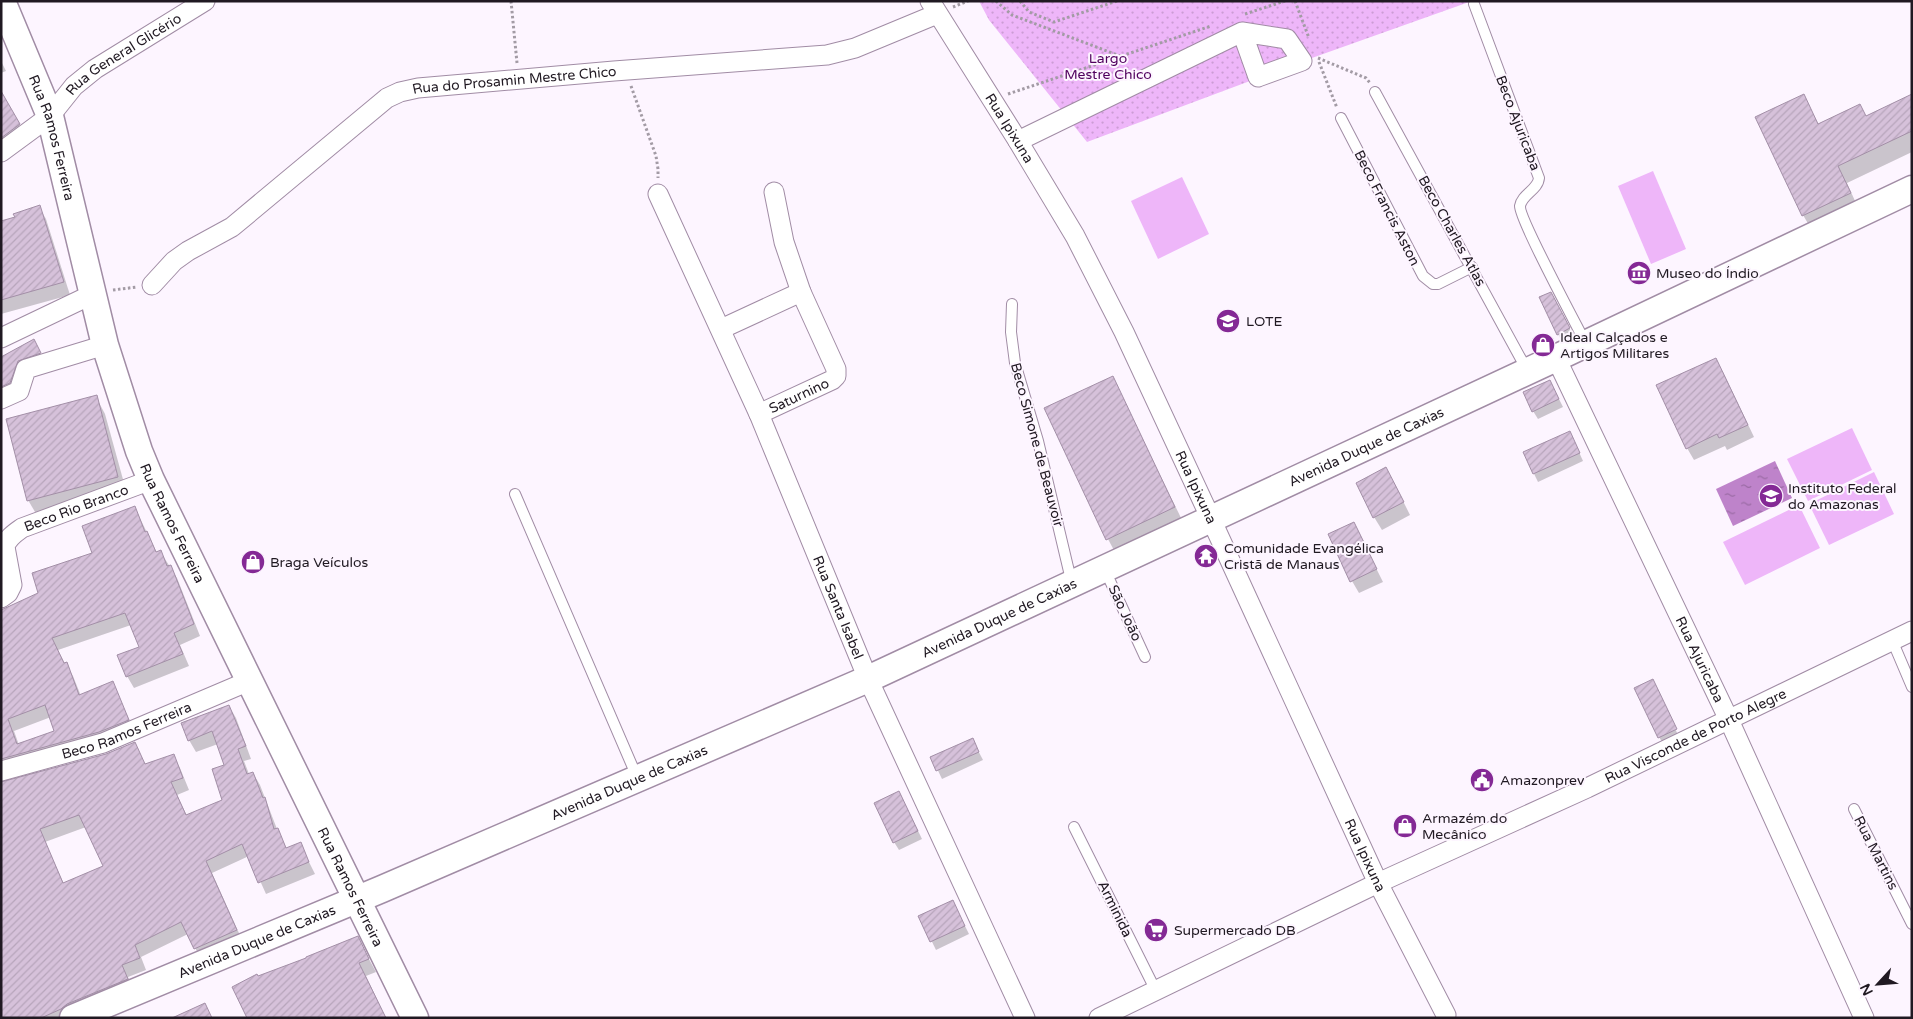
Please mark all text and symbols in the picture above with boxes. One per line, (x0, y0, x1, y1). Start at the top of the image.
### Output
street label: Rua General Glicério (62, 9, 184, 98)
park label: Largo Mestre Chico (1064, 50, 1152, 83)
street label: Rua do Prosamin Mestre Chico (411, 62, 617, 98)
street label: Rua Ramos Ferreira (25, 72, 79, 202)
street label: Beco Ajuricaba (1492, 73, 1544, 173)
street label: Rua Ipixuna (982, 90, 1038, 166)
street label: Beco Francis Aston (1350, 147, 1424, 269)
street label: Beco Charles Atlas (1415, 173, 1490, 290)
museum icon: Museo do Índio (1626, 260, 1652, 286)
place label: Museo do Índio (1656, 265, 1759, 282)
school or university icon: LOTE (1215, 308, 1241, 334)
place label: LOTE (1246, 313, 1283, 330)
place label: Ideal Calçados e Artigos Militares (1560, 329, 1669, 362)
shop icon: Ideal Calçados e Artigos Militares (1530, 332, 1556, 358)
street label: Beco Simone de Beauvoir (1007, 361, 1067, 530)
street label: Saturnino (766, 374, 832, 417)
street label: Avenida Duque de Caxias (1286, 403, 1447, 490)
street label: Rua Ipixuna (1172, 448, 1220, 526)
street label: Rua Ramos Ferreira (137, 461, 209, 586)
place label: Instituto Federal do Amazonas (1788, 480, 1897, 513)
street label: Beco Rio Branco (22, 481, 131, 535)
school or university icon: Instituto Federal do Amazonas (1758, 483, 1784, 509)
place label: Comunidade Evangélica Cristã de Manaus (1224, 540, 1384, 573)
temple icon: Comunidade Evangélica Cristã de Manaus (1193, 543, 1219, 569)
shop icon: Braga Veículos (240, 549, 266, 575)
street label: Rua Santa Isabel (810, 553, 867, 662)
place label: Braga Veículos (270, 554, 369, 571)
street label: Avenida Duque de Caxias (919, 574, 1080, 661)
street label: São João (1105, 582, 1145, 644)
street label: Rua Ajuricaba (1672, 614, 1728, 705)
street label: Rua Visconde de Porto Alegre (1602, 685, 1789, 787)
street label: Beco Ramos Ferreira (60, 698, 194, 762)
street label: Avenida Duque de Caxias (548, 741, 710, 824)
public building icon: Amazonprev (1469, 767, 1495, 793)
place label: Amazonprev (1500, 772, 1585, 789)
place label: Armazém do Mecânico (1422, 810, 1507, 843)
shop icon: Armazém do Mecânico (1392, 813, 1418, 839)
street label: Rua Martins (1850, 813, 1902, 893)
street label: Rua Ipixuna (1341, 816, 1390, 895)
street label: Rua Ramos Ferreira (314, 824, 387, 949)
street label: Arminida (1094, 878, 1136, 940)
street label: Avenida Duque de Caxias (175, 901, 338, 982)
supermarket icon: Supermercado DB (1143, 917, 1169, 943)
place label: Supermercado DB (1174, 922, 1296, 939)
north arrow (1853, 959, 1903, 1009)
text: N (1857, 981, 1877, 998)

